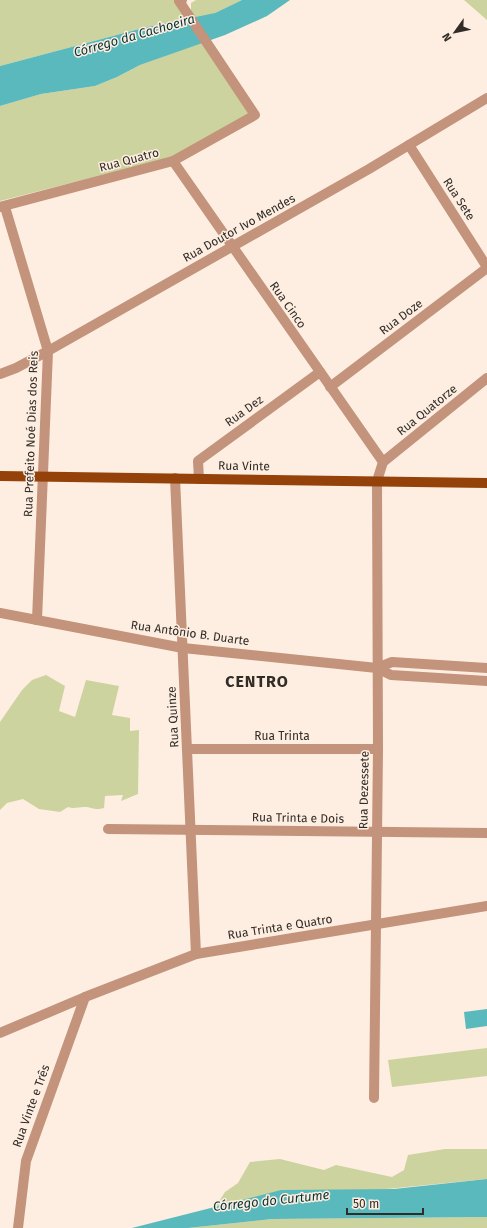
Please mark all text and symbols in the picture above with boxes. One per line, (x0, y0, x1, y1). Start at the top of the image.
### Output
water label: Córrego da Cachoeira (72, 11, 196, 60)
north arrow (435, 12, 475, 52)
text: N (440, 31, 454, 44)
street label: Rua Quatro (98, 145, 160, 175)
street label: Rua Sete (440, 175, 478, 223)
street label: Rua Doutor Ivo Mendes (180, 191, 298, 265)
street label: Rua Cinco (267, 279, 309, 331)
street label: Rua Doze (377, 296, 425, 338)
street label: Rua Prefeito Noé Dias dos Reis (21, 350, 41, 517)
street label: Rua Quatorze (394, 382, 460, 438)
street label: Rua Dez (222, 393, 266, 429)
street label: Rua Vinte (218, 459, 270, 473)
street label: Rua Antônio B. Duarte (130, 618, 250, 648)
district label: CENTRO (225, 672, 289, 691)
street label: Rua Quinze (164, 686, 182, 748)
street label: Rua Trinta (254, 729, 310, 743)
street label: Rua Dezessete (356, 751, 372, 829)
street label: Rua Trinta e Dois (252, 810, 345, 826)
street label: Rua Trinta e Quatro (227, 912, 333, 942)
street label: Rua Vinte e Três (10, 1062, 53, 1149)
water label: Córrego do Curtume (212, 1187, 330, 1214)
scale bar (347, 1190, 423, 1216)
text: 50 m (353, 1197, 379, 1211)

